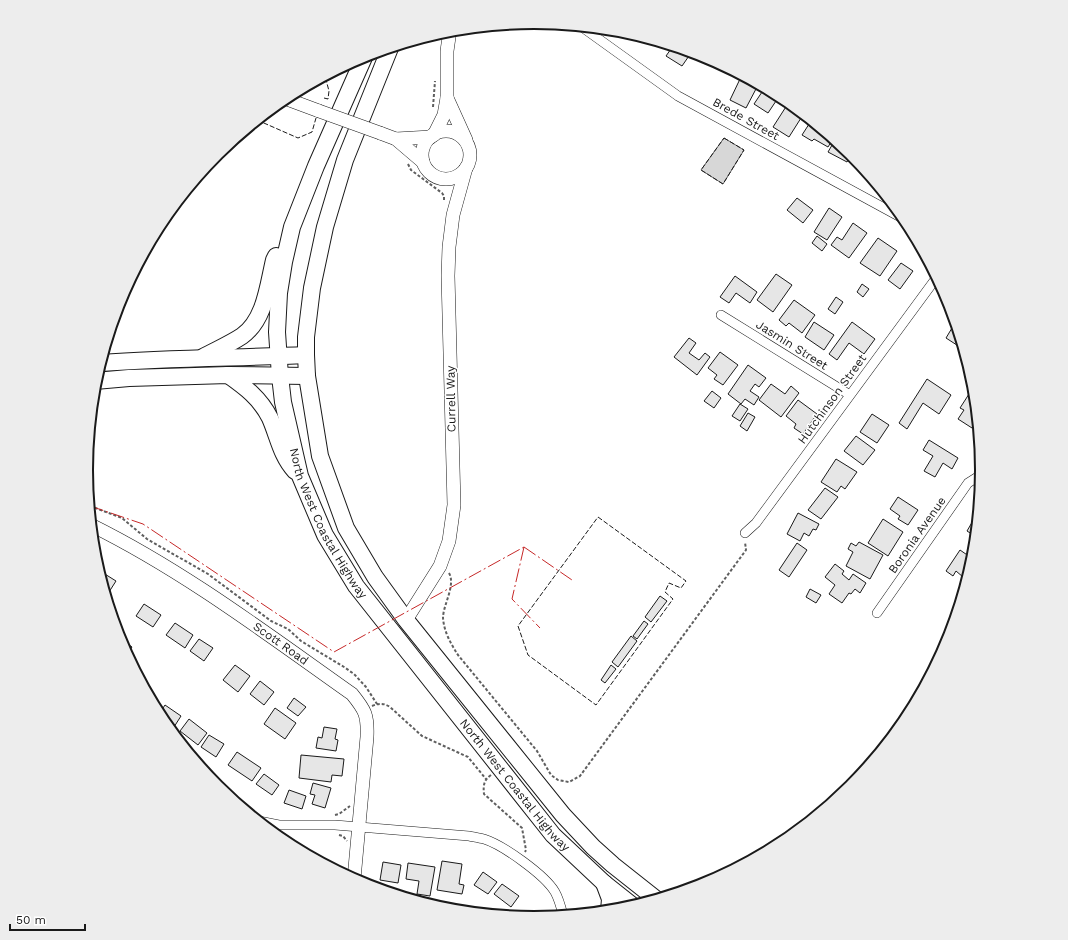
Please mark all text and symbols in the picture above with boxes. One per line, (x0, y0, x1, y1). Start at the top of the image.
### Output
street label: Brede Street (710, 95, 782, 143)
street label: Jasmin Street (754, 317, 830, 373)
street label: Hutchinson Street (795, 352, 869, 446)
street label: Currell Way (443, 365, 459, 432)
street label: North West Coastal Highway (287, 447, 371, 602)
street label: Boronia Avenue (885, 494, 949, 576)
street label: Scott Road (251, 619, 311, 668)
street label: North West Coastal Highway (457, 716, 573, 855)
scale bar (10, 906, 85, 932)
text: 50 m (16, 913, 46, 927)

